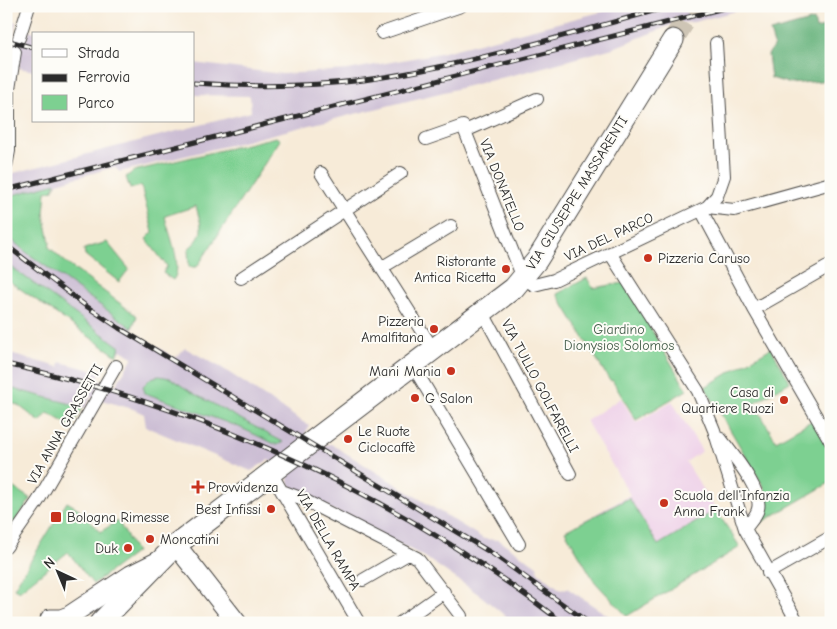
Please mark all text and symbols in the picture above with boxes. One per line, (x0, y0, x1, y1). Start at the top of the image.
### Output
legend (32, 32, 195, 122)
text: Strada (78, 44, 120, 62)
text: Ferrovia (78, 68, 130, 86)
text: Parco (78, 94, 114, 112)
street label: VIA GIUSEPPE MASSARENTI (523, 113, 631, 273)
street label: VIA DONATELLO (476, 136, 528, 234)
street label: VIA DEL PARCO (562, 209, 656, 265)
place label: Pizzeria Caruso (658, 250, 750, 267)
marker: Pizzeria Caruso (642, 252, 654, 264)
place label: Ristorante Antica Ricetta (414, 253, 496, 286)
marker: Ristorante Antica Ricetta (500, 263, 512, 275)
place label: Pizzeria Amalfitana (361, 313, 424, 346)
street label: VIA TULLO GOLFARELLI (498, 316, 582, 456)
park label: Giardino Dionysios Solomos (564, 321, 674, 354)
marker: Pizzeria Amalfitana (428, 323, 440, 335)
street label: VIA ANNA GRASSETTI (24, 361, 106, 487)
place label: Mani Mania (369, 363, 441, 380)
marker: Mani Mania (445, 365, 457, 377)
place label: Casa di Quartiere Ruozi (681, 384, 774, 417)
place label: G Salon (425, 390, 473, 407)
marker: G Salon (409, 392, 421, 404)
marker: Casa di Quartiere Ruozi (778, 394, 790, 406)
place label: Le Ruote Ciclocaffè (358, 423, 415, 456)
marker: Le Ruote Ciclocaffè (342, 433, 354, 445)
place label: Provvidenza (208, 479, 278, 496)
marker: Provvidenza (192, 481, 204, 493)
street label: VIA DELLA RAMPA (292, 487, 364, 593)
place label: Scuola dell'Infanzia Anna Frank (674, 487, 790, 520)
marker: Scuola dell'Infanzia Anna Frank (658, 497, 670, 509)
place label: Best Infissi (196, 501, 261, 518)
marker: Best Infissi (265, 503, 277, 515)
place label: Bologna Rimesse (67, 509, 169, 526)
marker: Bologna Rimesse (49, 510, 63, 524)
place label: Moncatini (160, 531, 219, 548)
marker: Moncatini (144, 533, 156, 545)
place label: Duk (95, 540, 118, 557)
marker: Duk (122, 542, 134, 554)
north arrow (32, 546, 82, 596)
text: N (40, 554, 59, 572)

